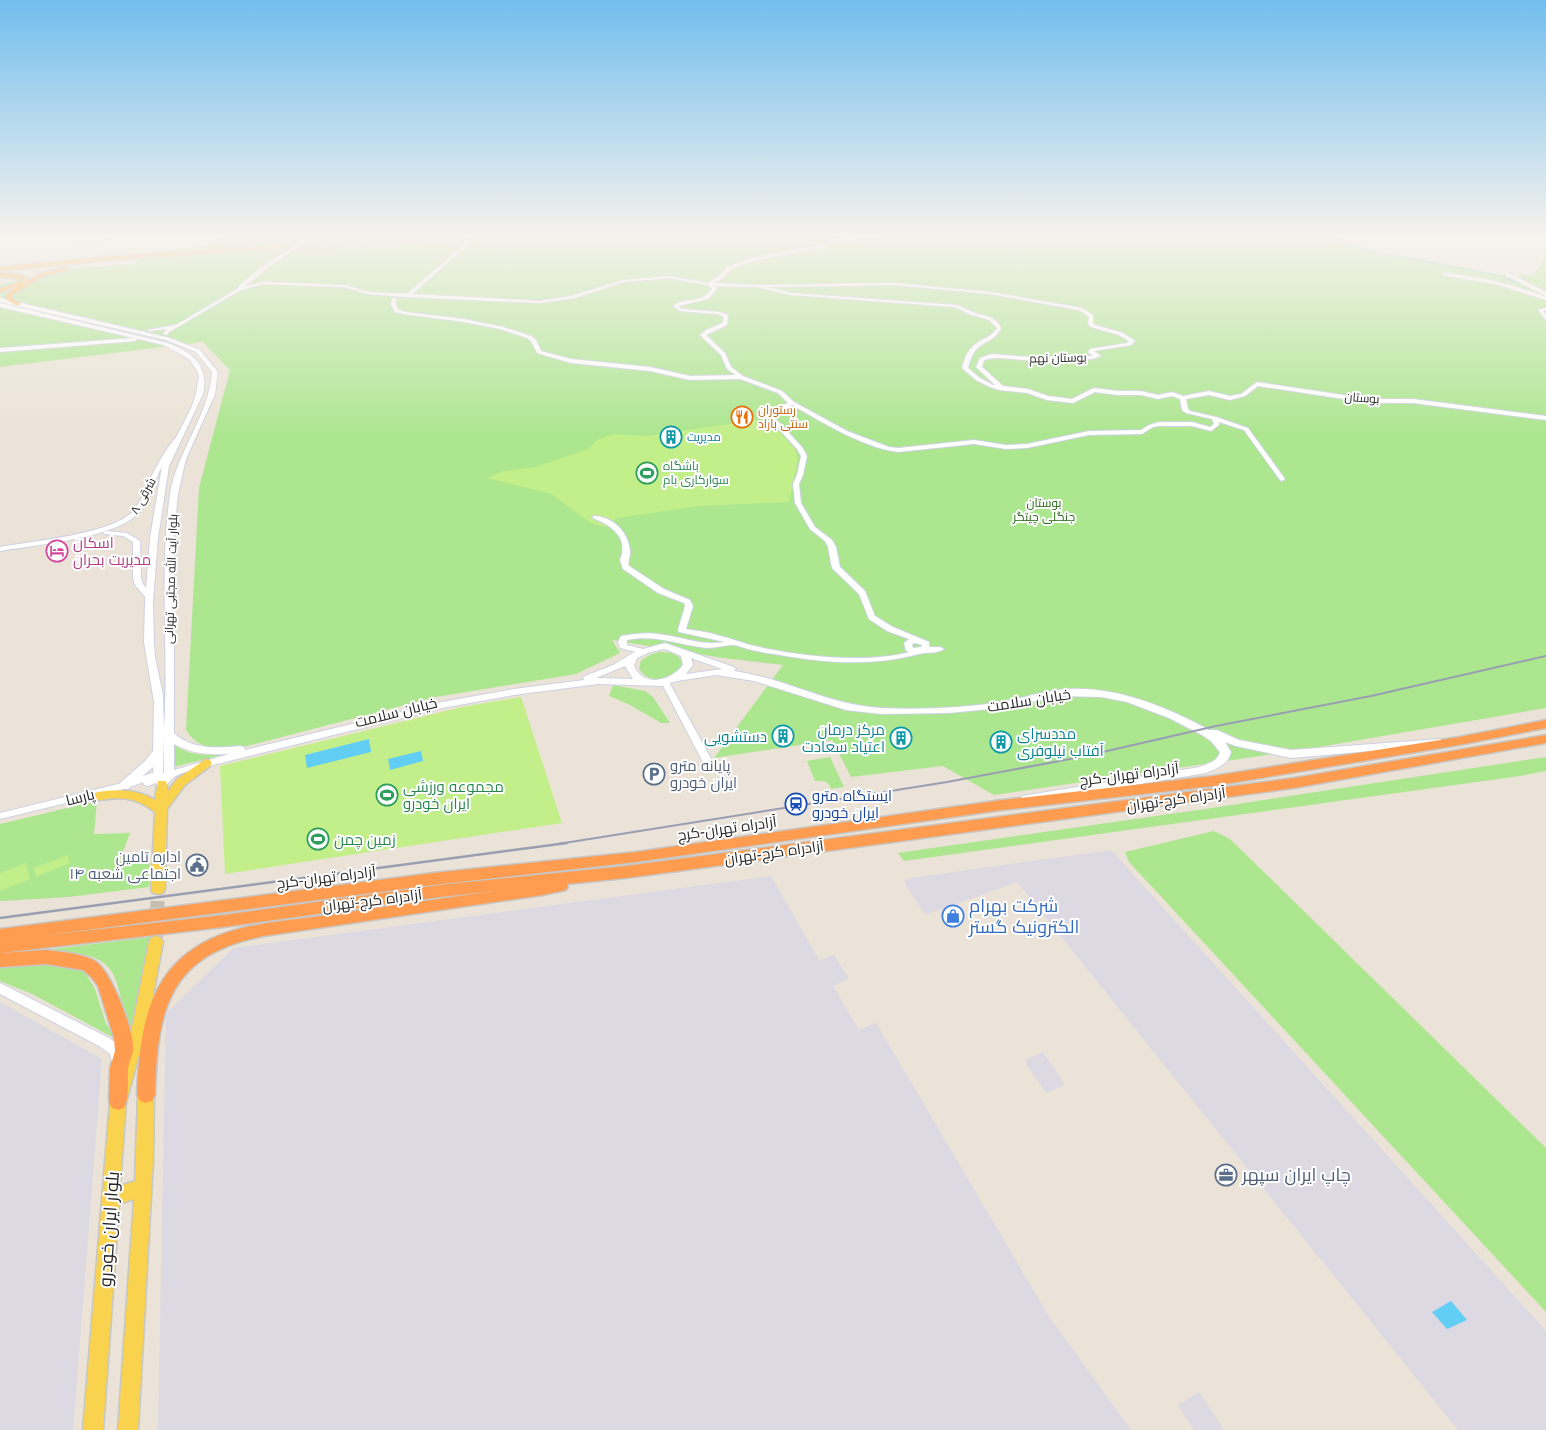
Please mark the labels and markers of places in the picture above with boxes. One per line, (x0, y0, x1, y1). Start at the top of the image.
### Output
place label: رستوران سنتی باراد (758, 403, 808, 431)
restaurant icon: رستوران سنتی باراد (730, 405, 754, 429)
building icon: مدیریت (659, 425, 683, 449)
place label: مدیریت (687, 430, 721, 444)
place label: باشگاه سوارکاری بام (663, 459, 729, 488)
sports icon: باشگاه سوارکاری بام (635, 461, 659, 485)
place label: اسکان مدیریت بحران (73, 534, 151, 570)
hotel icon: اسکان مدیریت بحران (45, 539, 69, 563)
place label: مرکز درمان اعتیاد سعادت (802, 721, 885, 755)
building icon: دستشویی (771, 724, 795, 748)
place label: مددسرای آفتاب نیلوفری (1017, 725, 1104, 761)
building icon: مرکز درمان اعتیاد سعادت (889, 726, 913, 750)
place label: دستشویی (704, 728, 767, 747)
building icon: مددسرای آفتاب نیلوفری (989, 730, 1013, 754)
place label: پایانه مترو ایران خودرو (670, 757, 737, 793)
parking icon: پایانه مترو ایران خودرو (642, 762, 666, 786)
place label: مجموعه ورزشی ایران خودرو (403, 778, 504, 814)
sports icon: مجموعه ورزشی ایران خودرو (375, 783, 399, 807)
place label: ایستگاه مترو ایران خودرو (812, 787, 892, 823)
station icon: ایستگاه مترو ایران خودرو (784, 792, 808, 816)
sports icon: زمین چمن (306, 827, 330, 851)
place label: زمین چمن (334, 831, 396, 850)
place label: اداره تامین اجتماعی شعبه ۱۴ (70, 848, 181, 884)
public building icon: اداره تامین اجتماعی شعبه ۱۴ (185, 853, 209, 877)
place label: شرکت بهرام الکترونیک گستر (968, 896, 1079, 938)
shop icon: شرکت بهرام الکترونیک گستر (941, 904, 965, 928)
office icon: چاپ ایران سپهر (1214, 1163, 1238, 1187)
place label: چاپ ایران سپهر (1241, 1165, 1351, 1187)

